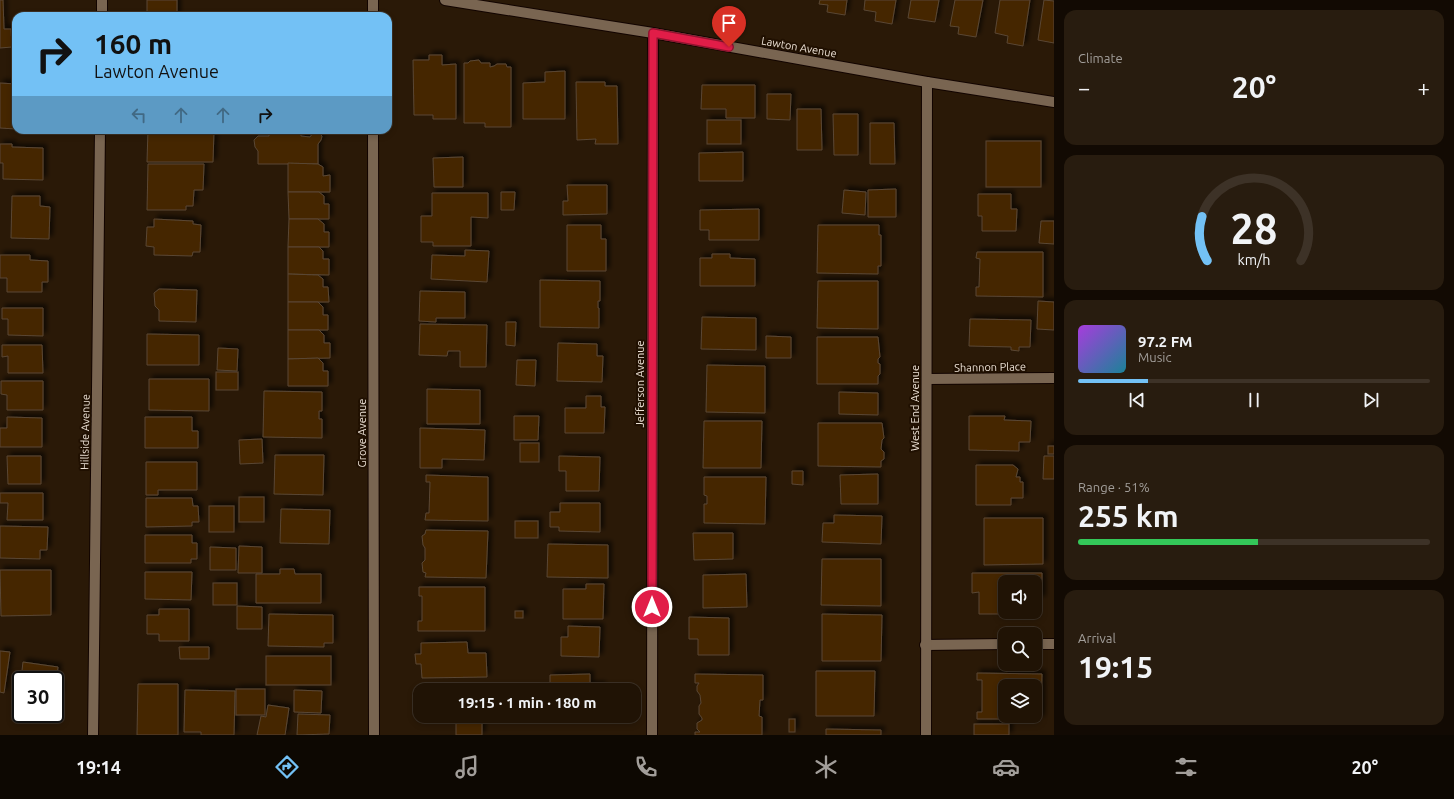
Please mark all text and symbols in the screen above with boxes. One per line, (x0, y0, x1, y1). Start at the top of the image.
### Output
pin (712, 6, 746, 47)
icon: arrive (718, 12, 740, 34)
icon: right (28, 28, 80, 80)
text: 160 m (94, 28, 172, 59)
street label: Lawton Avenue (760, 34, 838, 60)
text: Climate (1078, 51, 1123, 65)
text: Lawton Avenue (94, 61, 219, 81)
text: 20° (1232, 70, 1276, 104)
text: − (1078, 75, 1090, 100)
text: + (1418, 75, 1430, 100)
icon: left (128, 104, 150, 126)
icon: ahead (170, 104, 192, 126)
icon: ahead (212, 104, 234, 126)
icon: right (254, 104, 276, 126)
text: 28 (1231, 204, 1277, 251)
text: km/h (1238, 251, 1270, 267)
text: 97.2 FM (1138, 333, 1192, 350)
street label: Jefferson Avenue (634, 340, 646, 428)
text: Music (1138, 350, 1172, 364)
street label: Shannon Place (954, 360, 1026, 374)
street label: West End Avenue (909, 365, 921, 451)
icon: previous (1126, 389, 1148, 411)
icon: pause (1243, 389, 1265, 411)
icon: next (1360, 389, 1382, 411)
street label: Hillside Avenue (78, 394, 92, 470)
street label: Grove Avenue (356, 399, 368, 467)
text: Range · 51% (1078, 480, 1150, 494)
text: 255 km (1078, 499, 1179, 533)
map controls (998, 575, 1042, 723)
button: sound (998, 575, 1042, 619)
position arrow (631, 586, 673, 628)
button: search (998, 627, 1042, 671)
text: Arrival (1078, 631, 1116, 645)
text: 19:15 (1078, 650, 1153, 684)
speed limit sign: 30 (12, 671, 64, 723)
button: layers (998, 679, 1042, 723)
text: 19:15 · 1 min · 180 m (458, 694, 596, 711)
icon: directions (273, 753, 301, 781)
icon: music (453, 753, 481, 781)
icon: phone (632, 753, 660, 781)
icon: climate (812, 753, 840, 781)
icon: car (992, 753, 1020, 781)
icon: filters (1172, 753, 1200, 781)
text: 19:14 (76, 757, 121, 777)
text: 20° (1351, 757, 1378, 777)

